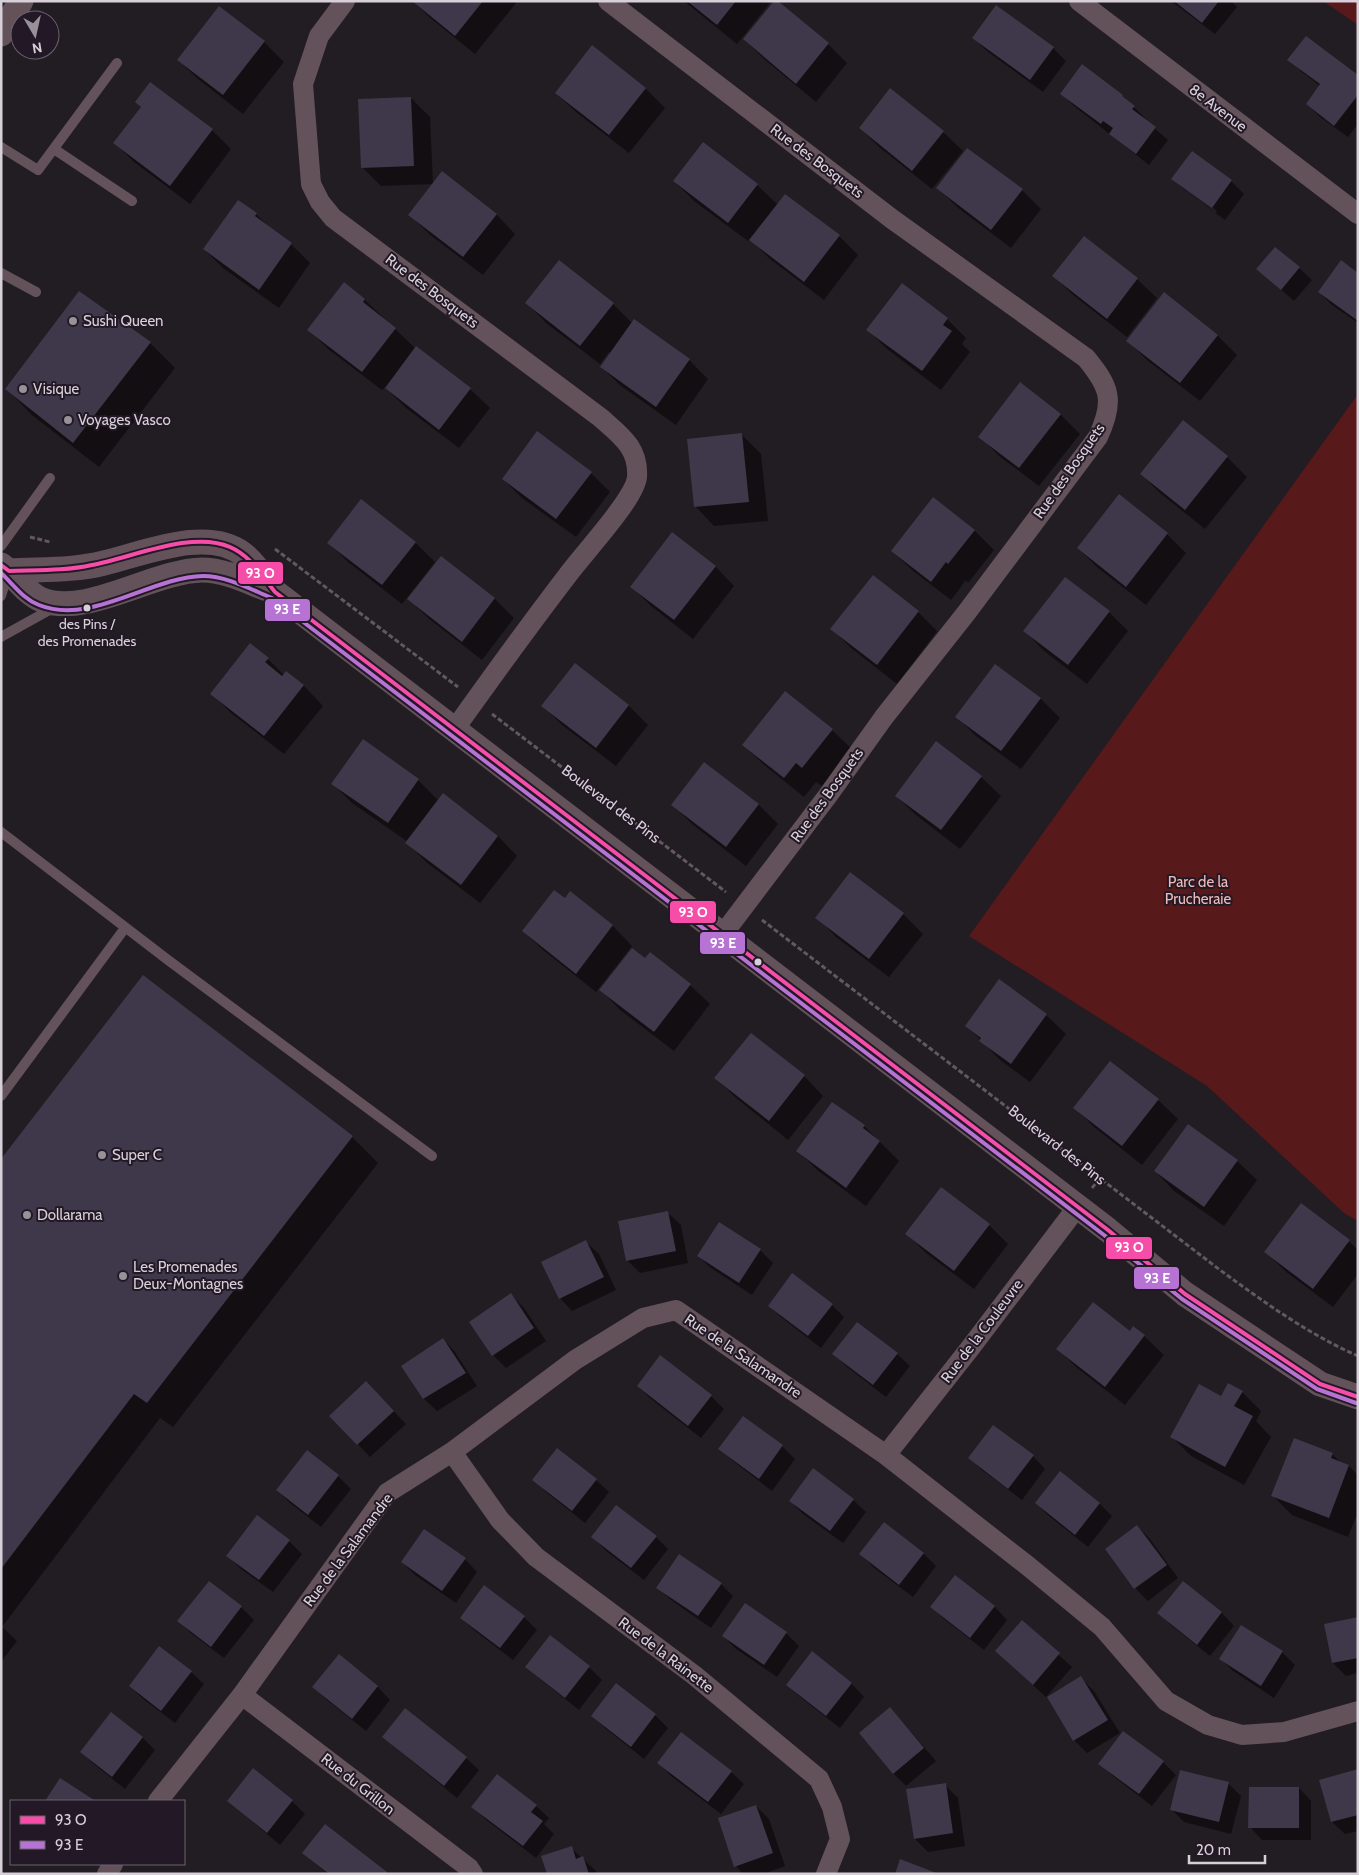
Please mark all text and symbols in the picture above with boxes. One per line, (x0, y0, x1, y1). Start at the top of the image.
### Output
north arrow (10, 10, 60, 60)
text: N (31, 38, 43, 58)
street label: 8e Avenue (1186, 80, 1251, 136)
street label: Rue des Bosquets (767, 120, 867, 202)
street label: Rue des Bosquets (382, 250, 482, 332)
place label: Sushi Queen (83, 312, 164, 330)
marker: Sushi Queen (67, 315, 79, 327)
place label: Visique (33, 380, 80, 398)
marker: Visique (17, 383, 29, 395)
place label: Voyages Vasco (78, 411, 171, 429)
marker: Voyages Vasco (62, 414, 74, 426)
street label: Rue des Bosquets (1030, 420, 1108, 522)
line badge: 93 O (237, 561, 284, 585)
text: 93 O (245, 564, 275, 582)
line badge: 93 E (264, 598, 311, 622)
text: 93 E (274, 600, 300, 618)
marker: des Pins / des Promenades (82, 603, 92, 613)
place label: des Pins / des Promenades (38, 615, 136, 650)
street label: Rue des Bosquets (787, 744, 867, 846)
street label: Boulevard des Pins (558, 761, 664, 847)
park label: Parc de la Prucheraie (1165, 873, 1232, 908)
line badge: 93 O (669, 900, 717, 924)
text: 93 O (678, 903, 708, 921)
line badge: 93 E (699, 931, 746, 955)
text: 93 E (710, 934, 736, 952)
unlabelled marker (753, 957, 763, 967)
street label: Boulevard des Pins (1005, 1101, 1109, 1189)
place label: Super C (112, 1146, 162, 1164)
marker: Super C (96, 1149, 108, 1161)
place label: Dollarama (37, 1206, 103, 1224)
marker: Dollarama (21, 1209, 33, 1221)
line badge: 93 O (1105, 1236, 1153, 1260)
text: 93 O (1114, 1238, 1144, 1256)
place label: Les Promenades Deux-Montagnes (133, 1258, 243, 1293)
line badge: 93 E (1133, 1266, 1180, 1290)
text: 93 E (1144, 1269, 1170, 1287)
marker: Les Promenades Deux-Montagnes (117, 1270, 129, 1282)
street label: Rue de la Couleuvre (937, 1275, 1027, 1386)
street label: Rue de la Salamandre (681, 1310, 805, 1402)
street label: Rue de la Salamandre (300, 1490, 397, 1610)
street label: Rue de la Rainette (615, 1613, 717, 1697)
street label: Rue du Grillon (317, 1750, 399, 1818)
legend (10, 1800, 185, 1865)
text: 93 O (55, 1811, 87, 1829)
scale bar (1189, 1832, 1265, 1864)
text: 93 E (55, 1836, 83, 1854)
text: 20 m (1196, 1841, 1231, 1859)

